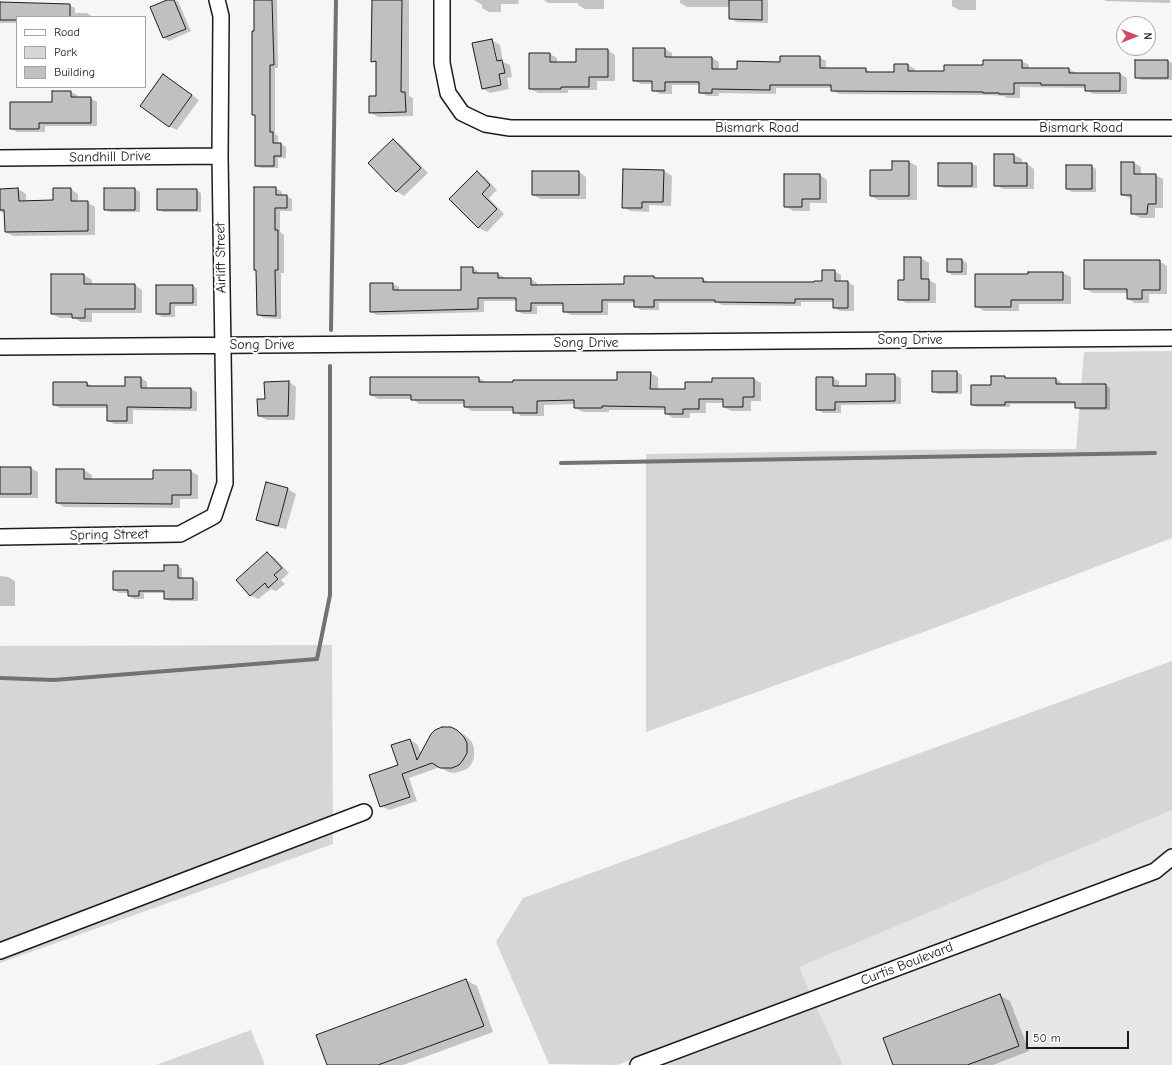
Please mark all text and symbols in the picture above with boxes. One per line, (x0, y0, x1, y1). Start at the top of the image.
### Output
legend (16, 16, 146, 88)
north arrow (1116, 16, 1156, 56)
text: Road (54, 25, 80, 39)
text: N (1141, 32, 1154, 40)
text: Park (54, 45, 77, 59)
text: Building (54, 65, 95, 79)
street label: Bismark Road (715, 120, 799, 136)
street label: Bismark Road (1039, 120, 1123, 136)
street label: Sandhill Drive (69, 148, 151, 166)
street label: Airlift Street (212, 222, 230, 294)
street label: Song Drive (877, 332, 943, 348)
street label: Song Drive (553, 335, 619, 351)
street label: Song Drive (229, 337, 295, 353)
street label: Spring Street (69, 526, 149, 544)
street label: Curtis Boulevard (858, 939, 956, 989)
scale bar (1028, 1023, 1131, 1049)
text: 50 m (1033, 1031, 1061, 1045)

